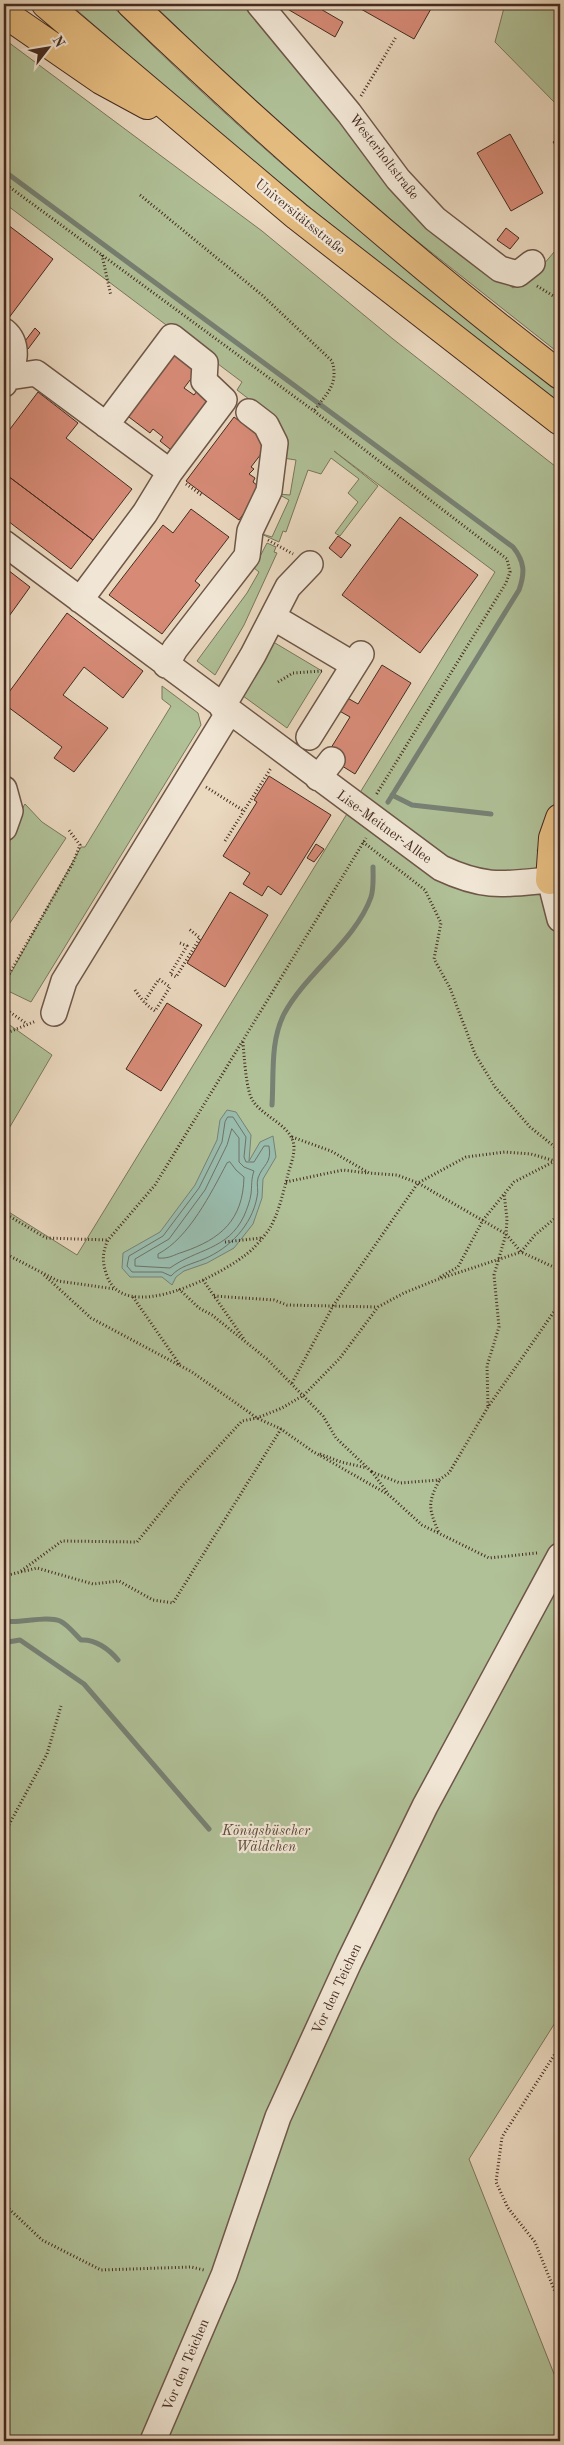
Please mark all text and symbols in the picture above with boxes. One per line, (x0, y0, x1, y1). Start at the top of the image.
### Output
north arrow (22, 22, 72, 72)
text: N (50, 34, 67, 50)
street label: Westerholtstraße (347, 112, 421, 202)
street label: Universitätsstraße (252, 177, 348, 257)
street label: Lise-Meitner-Allee (334, 788, 434, 866)
park label: Königsbüscher Wäldchen (221, 1824, 311, 1854)
street label: Vor den Teichen (310, 1941, 364, 2036)
street label: Vor den Teichen (160, 2317, 212, 2413)

